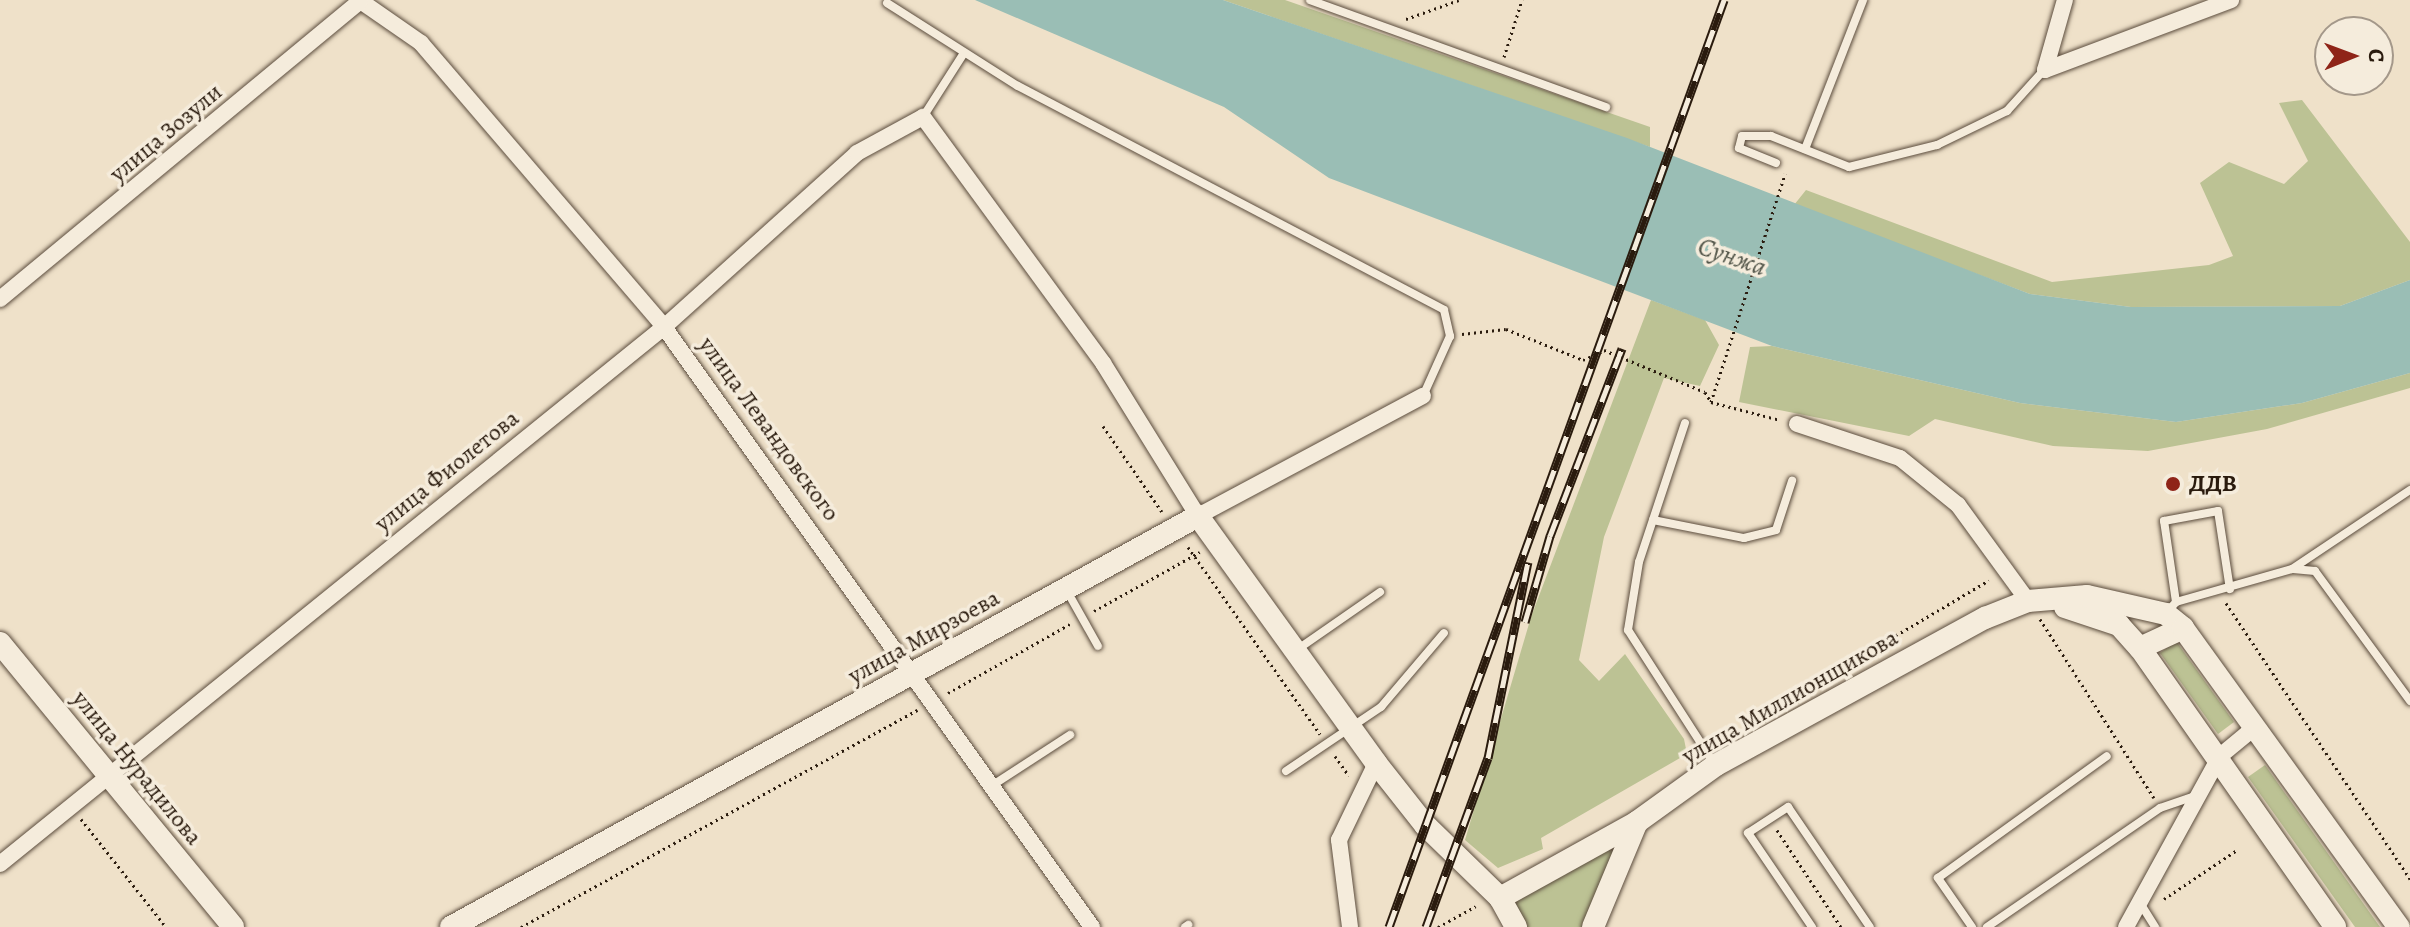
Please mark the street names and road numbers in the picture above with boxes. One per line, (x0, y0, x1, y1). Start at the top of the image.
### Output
street label: улица Зозули (104, 78, 228, 188)
street label: улица Левандовского (693, 331, 845, 527)
street label: улица Фиолетова (369, 404, 525, 538)
street label: улица Мирзоева (843, 584, 1005, 690)
street label: улица Миллионщикова (1677, 623, 1903, 771)
street label: улица Нурадилова (66, 685, 208, 851)

